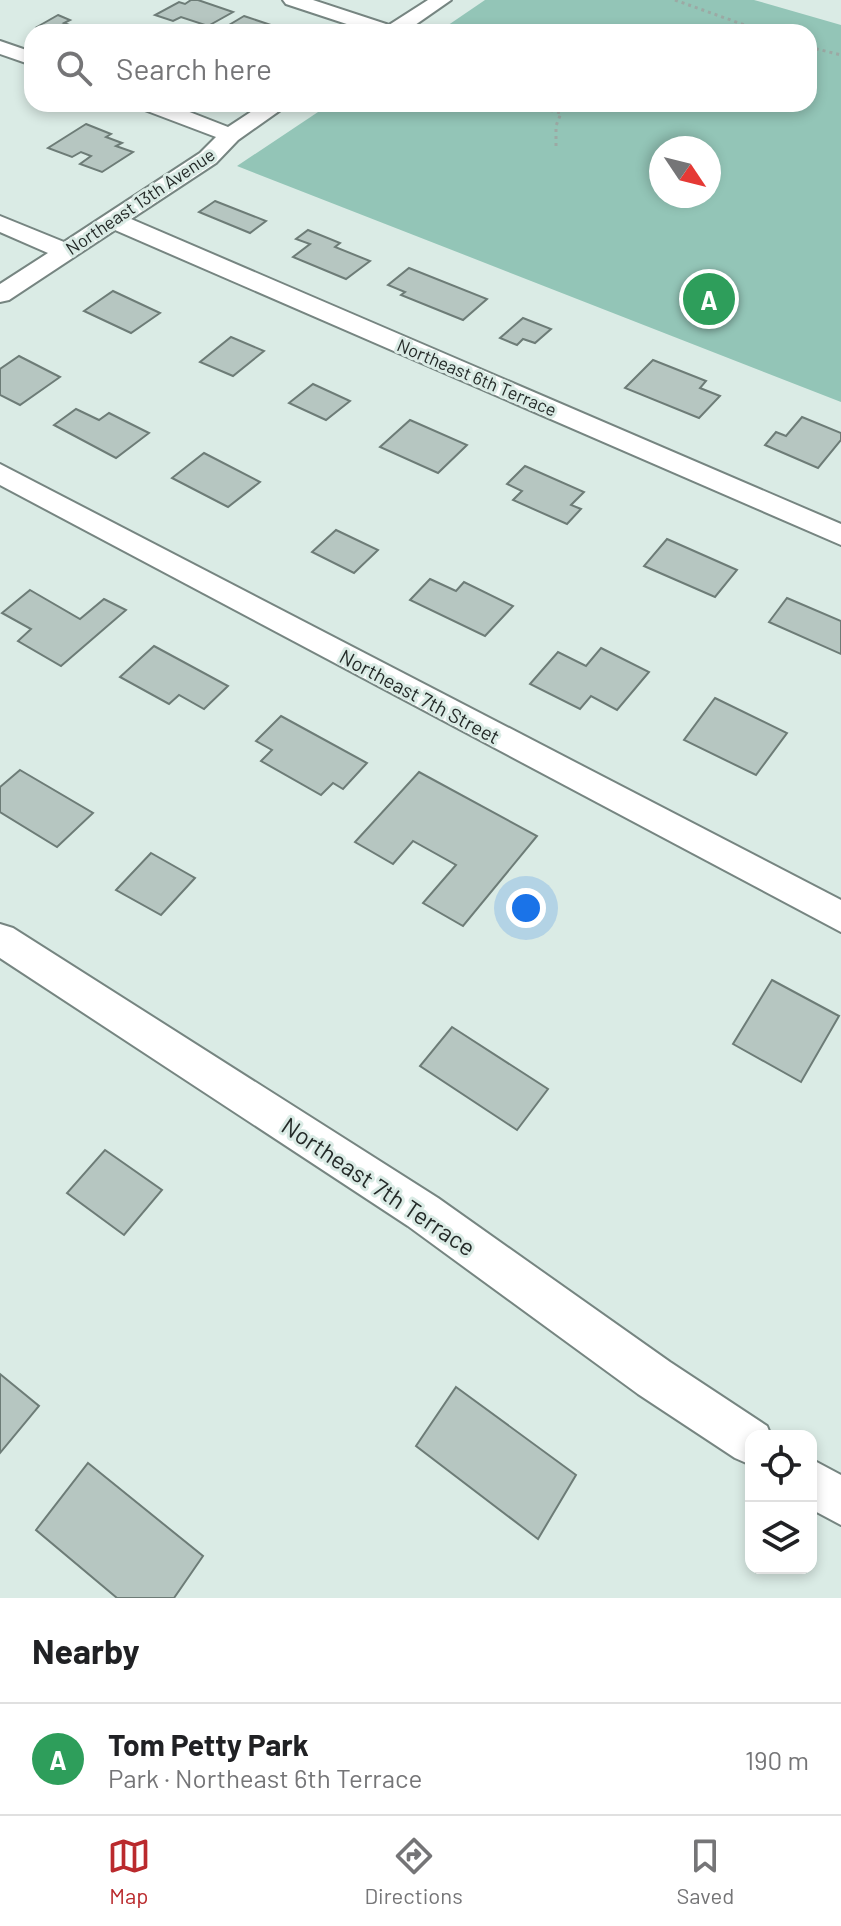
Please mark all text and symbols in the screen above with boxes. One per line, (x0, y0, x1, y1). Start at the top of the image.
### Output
search box (24, 24, 817, 112)
icon: search (52, 46, 96, 90)
text: Search here (116, 50, 272, 86)
north arrow (649, 136, 721, 208)
street label: Northeast 13th Avenue (61, 143, 219, 259)
pin: A (683, 269, 735, 329)
street label: Northeast 6th Terrace (394, 333, 560, 421)
street label: Northeast 7th Street (336, 644, 504, 748)
your location (506, 888, 546, 928)
street label: Northeast 7th Terrace (277, 1110, 481, 1262)
map controls (745, 1430, 817, 1574)
button: locate (745, 1430, 817, 1502)
button: layers (745, 1502, 817, 1574)
text: Nearby (32, 1630, 140, 1671)
text: Tom Petty Park (108, 1726, 309, 1762)
text: A (49, 1744, 67, 1775)
text: 190 m (745, 1744, 809, 1775)
text: Park · Northeast 6th Terrace (108, 1762, 422, 1793)
tab: Map (107, 1834, 151, 1908)
tab: Directions (364, 1834, 463, 1908)
tab: Saved (676, 1834, 734, 1908)

